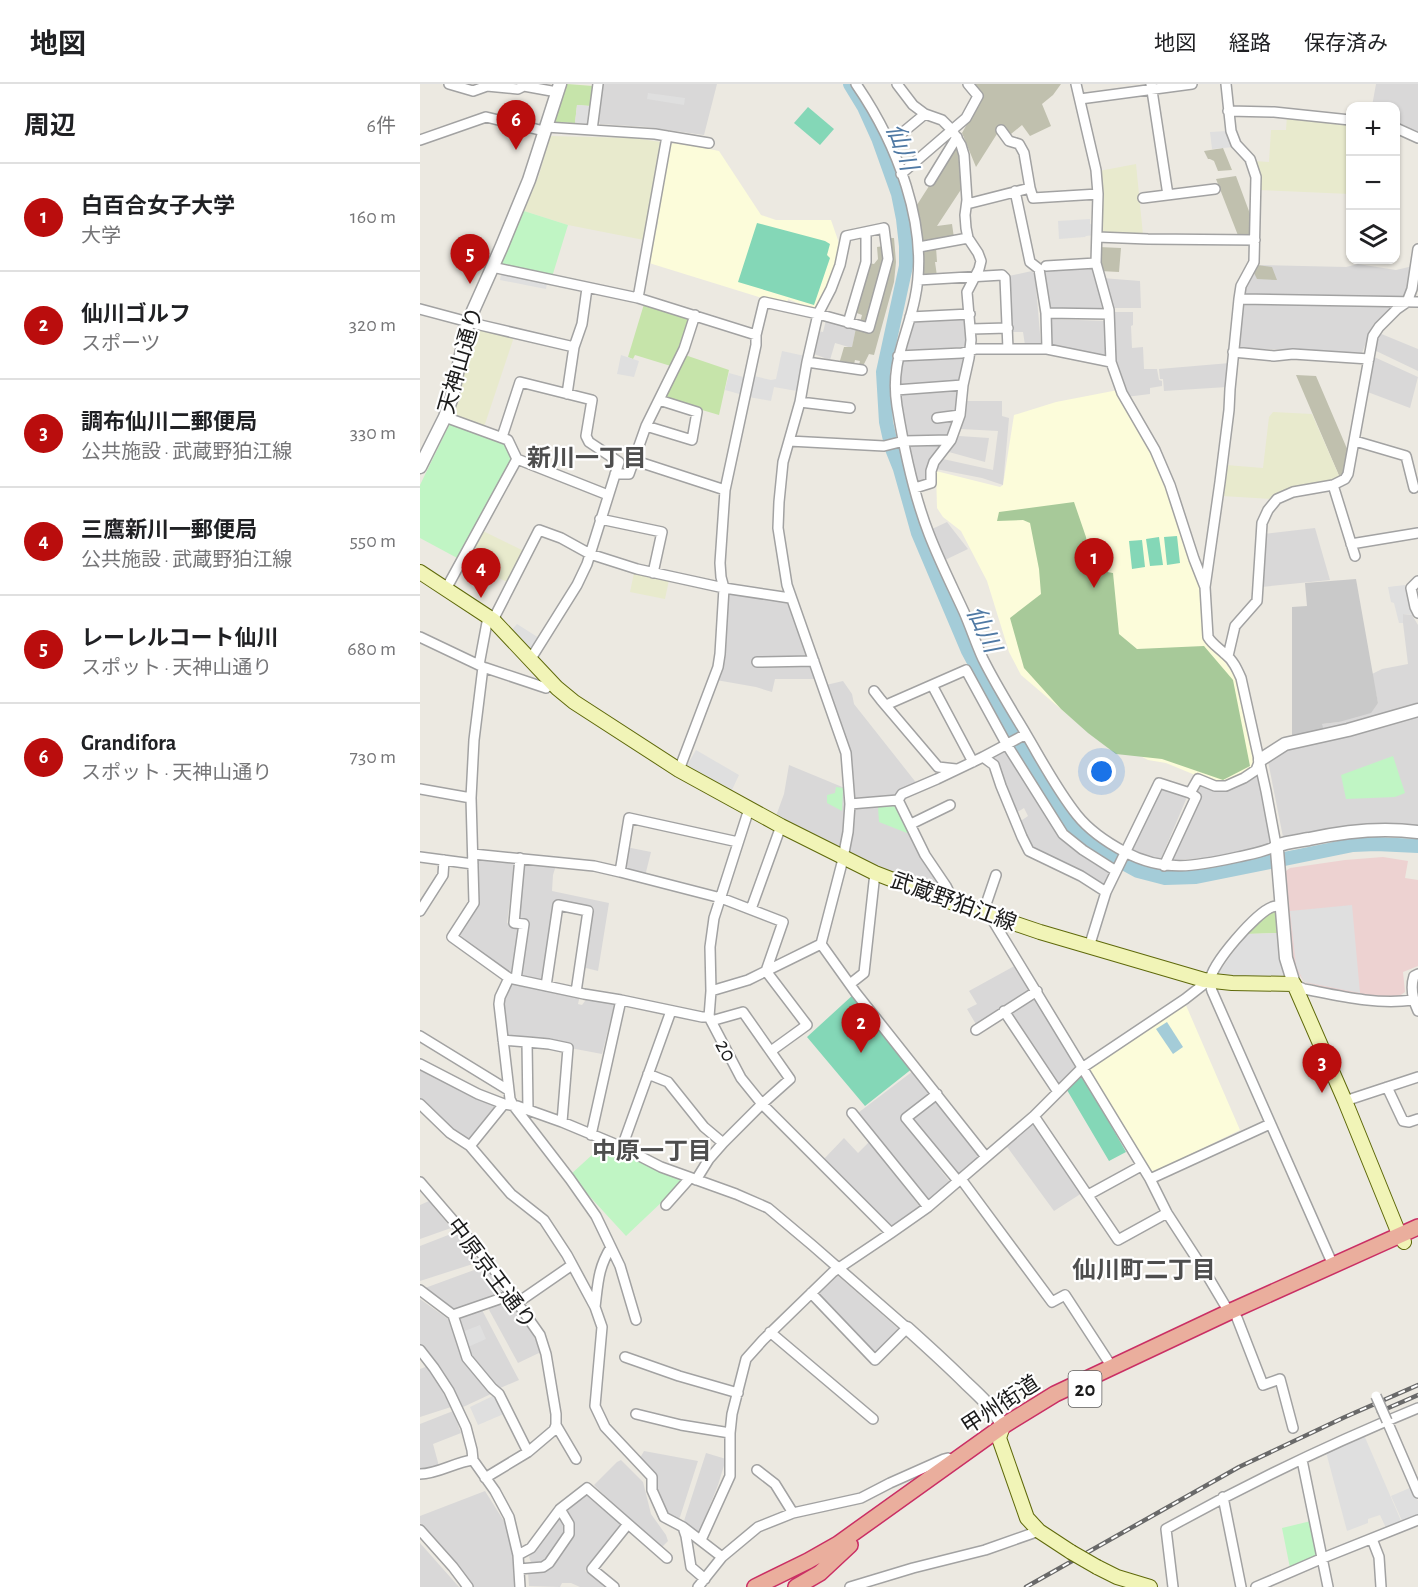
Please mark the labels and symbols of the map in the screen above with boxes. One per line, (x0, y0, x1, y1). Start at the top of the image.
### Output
pin: 6 (496, 100, 536, 150)
water label: 仙川 (882, 120, 923, 177)
pin: 5 (451, 234, 490, 284)
street label: 天神山通り (434, 304, 487, 416)
district label: 新川一丁目 (527, 445, 647, 471)
pin: 1 (1074, 538, 1114, 588)
pin: 4 (462, 548, 500, 598)
water label: 仙川 (962, 602, 1007, 659)
your location (1087, 757, 1116, 786)
street label: 武蔵野狛江線 (888, 868, 1020, 935)
pin: 2 (842, 1004, 880, 1053)
street label: 20 (711, 1036, 741, 1065)
pin: 3 (1302, 1044, 1342, 1093)
district label: 中原一丁目 (592, 1138, 712, 1164)
street label: 中原京王通り (443, 1214, 541, 1333)
district label: 仙川町二丁目 (1072, 1257, 1216, 1283)
street label: 甲州街道 (957, 1371, 1043, 1438)
road number: 20 (1068, 1371, 1102, 1407)

